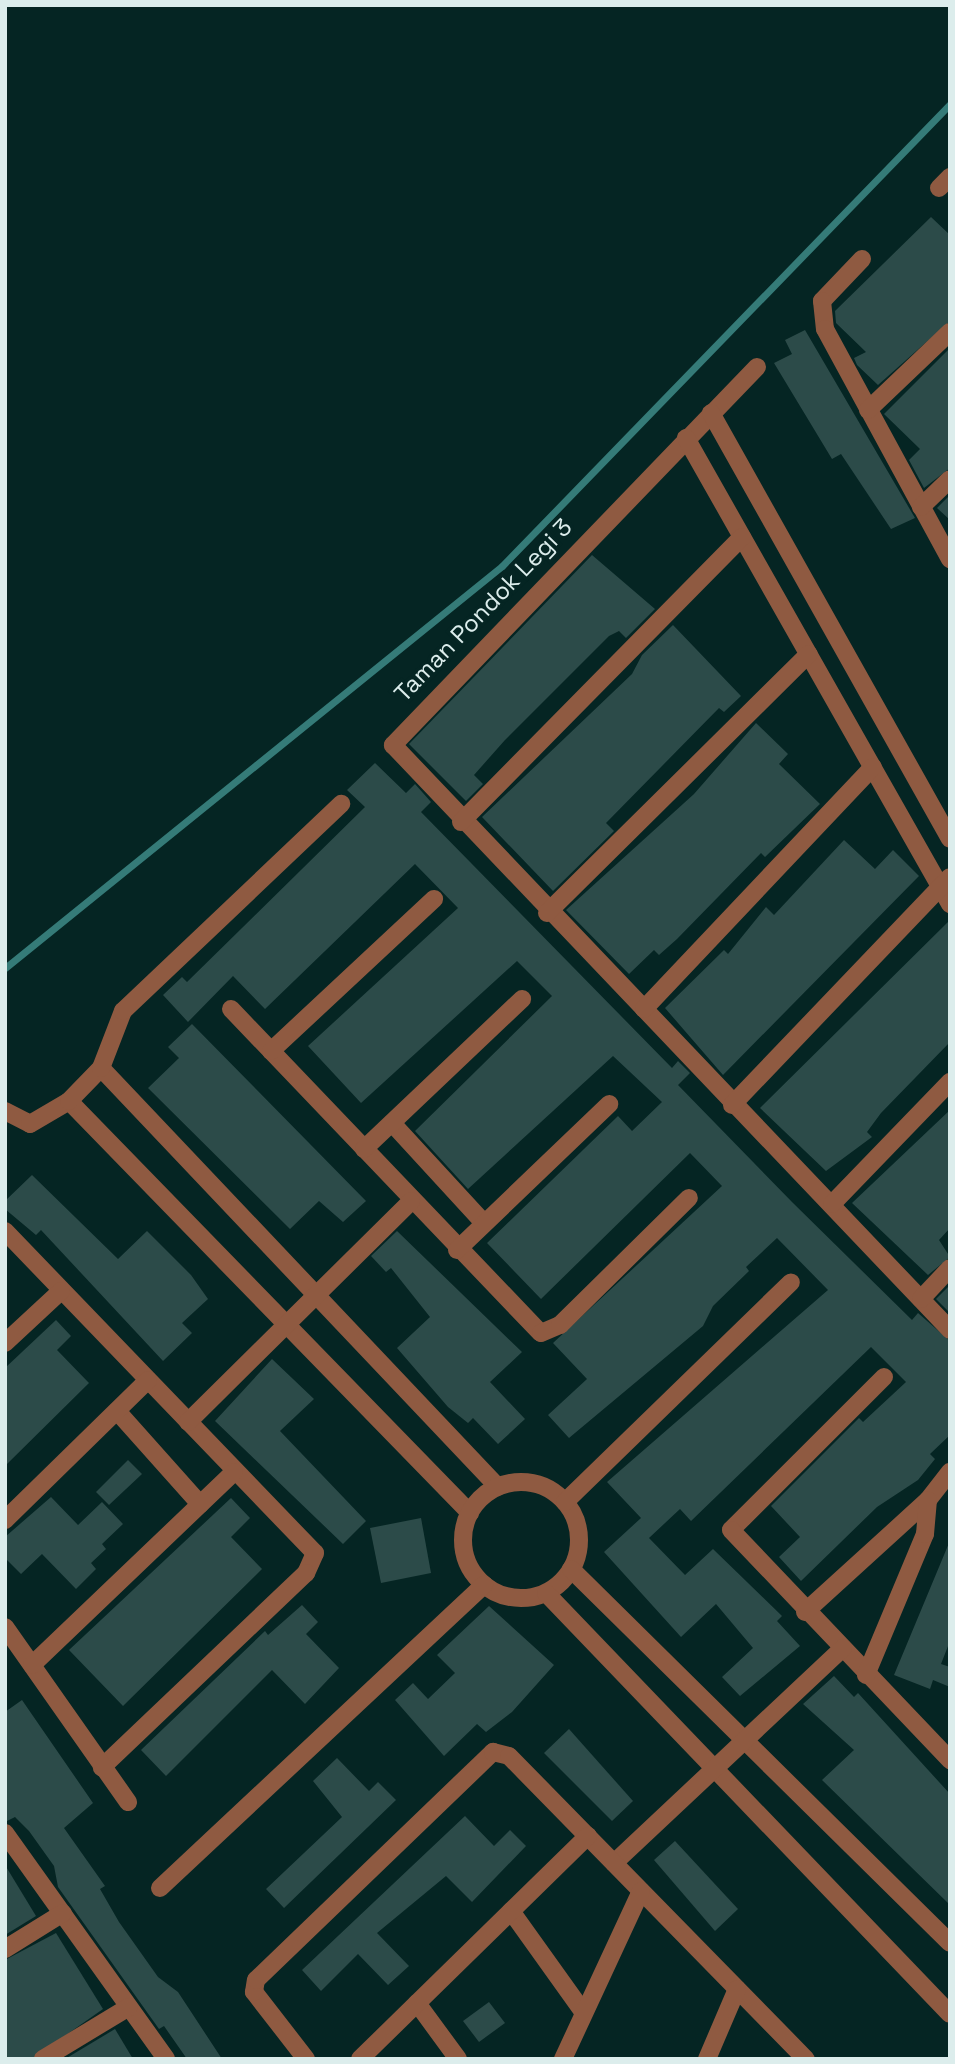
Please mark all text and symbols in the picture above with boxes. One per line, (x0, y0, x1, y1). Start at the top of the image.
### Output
street label: Taman Pondok Legi 3 (388, 513, 578, 707)

